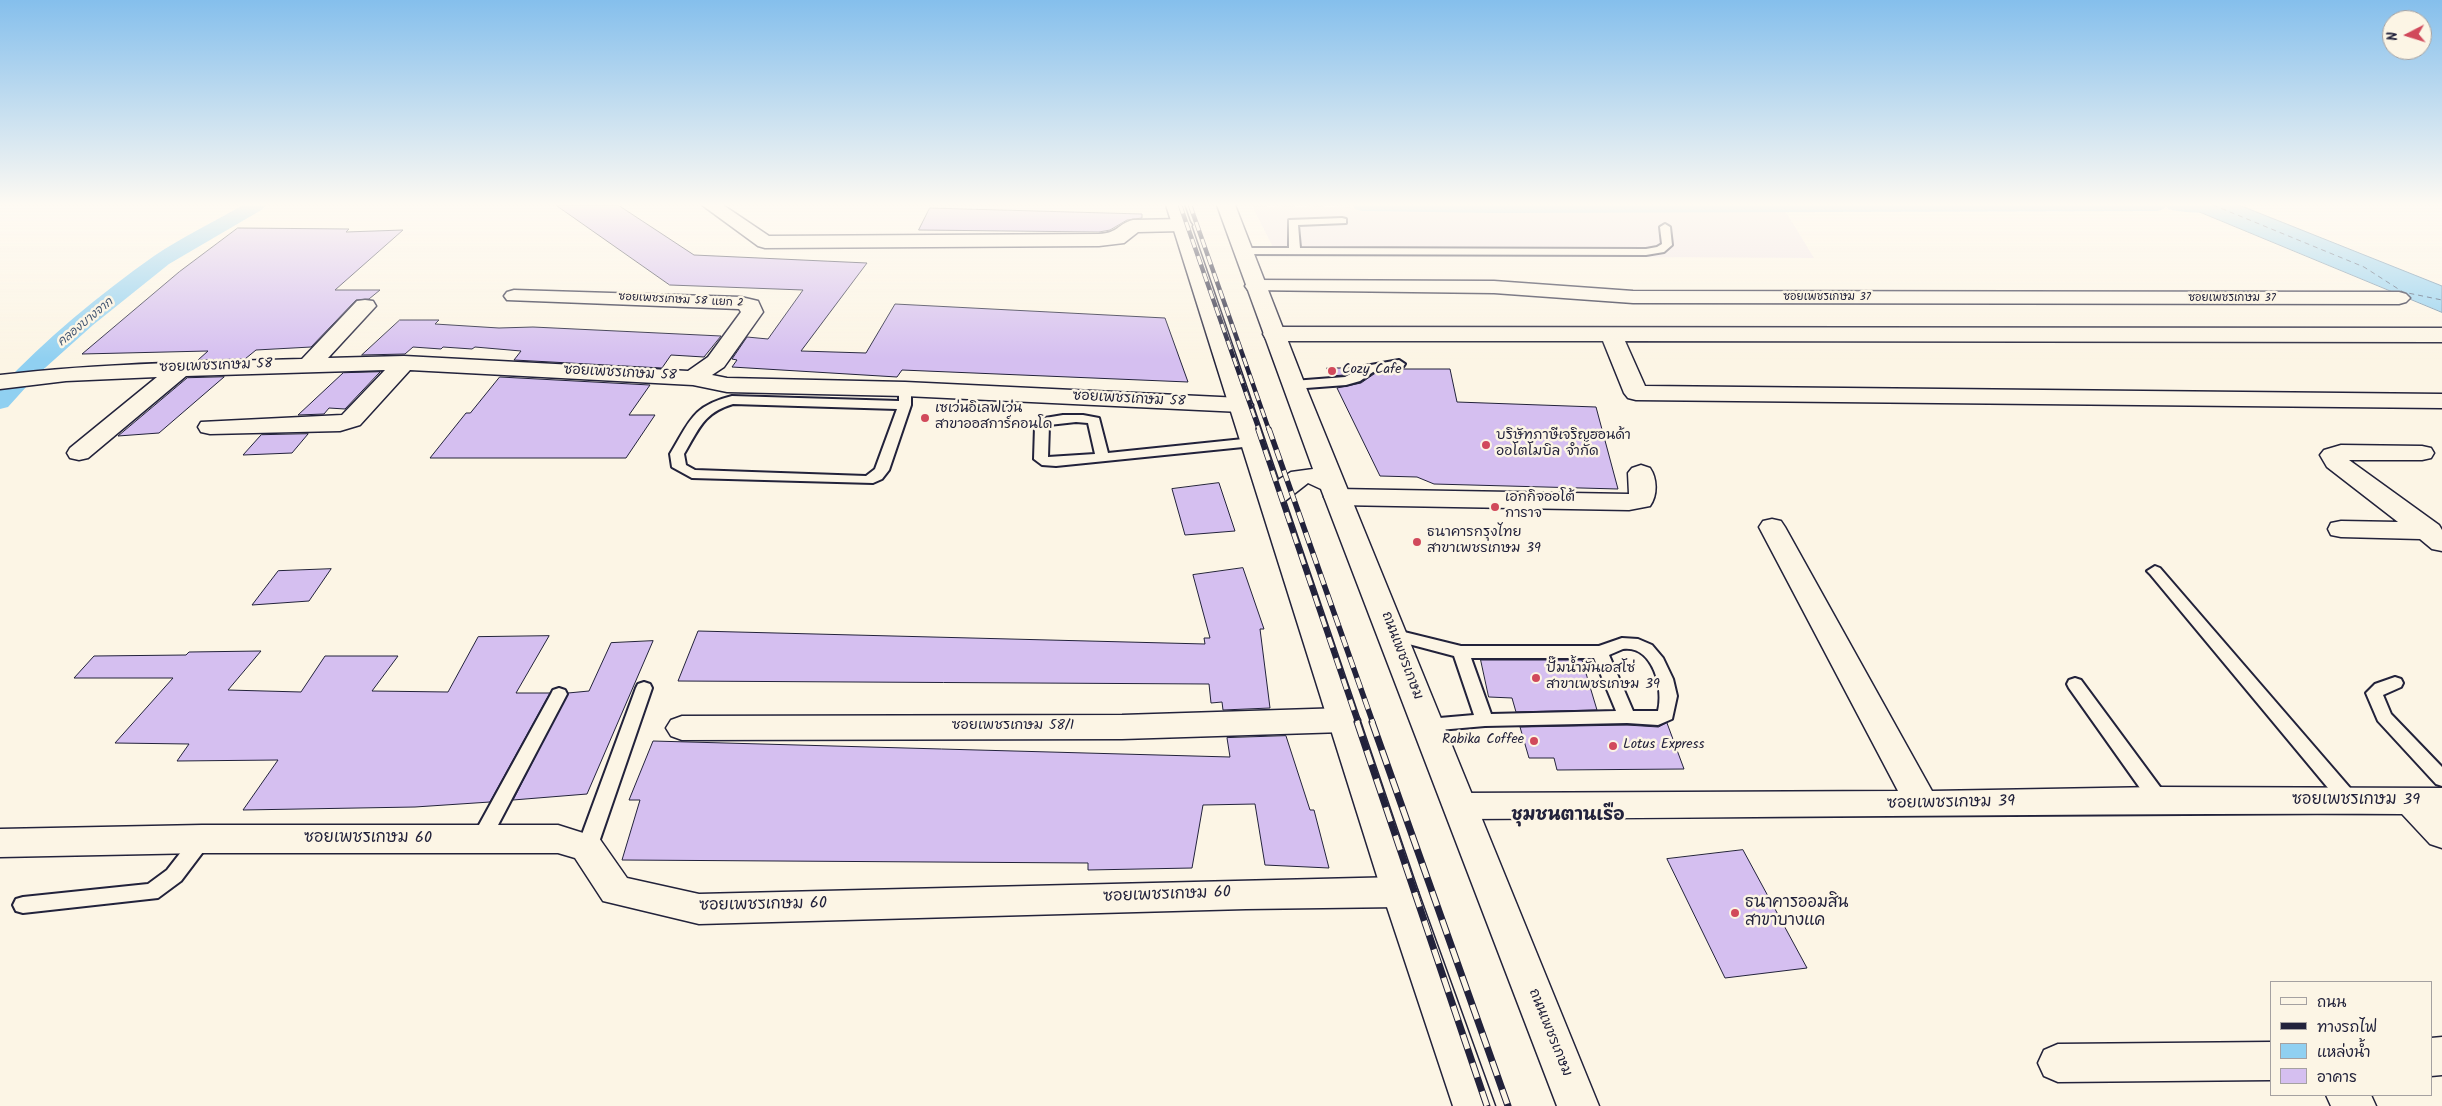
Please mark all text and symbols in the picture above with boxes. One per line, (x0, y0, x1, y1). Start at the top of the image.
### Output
north arrow (2382, 10, 2432, 60)
text: N (2382, 31, 2404, 42)
street label: ซอยเพชรเกษม 58 แยก 2 (618, 291, 744, 311)
street label: ซอยเพชรเกษม 37 (1783, 291, 1871, 305)
street label: ซอยเพชรเกษม 37 (2188, 292, 2276, 306)
water label: คลองบางจาก (55, 296, 117, 350)
street label: ซอยเพชรเกษม 58 (159, 357, 273, 377)
street label: ซอยเพชรเกษม 58 (563, 363, 677, 385)
place label: Cozy Cafe (1342, 363, 1402, 379)
marker: Cozy Cafe (1326, 365, 1338, 377)
street label: ซอยเพชรเกษม 58 (1072, 389, 1186, 411)
place label: เซเว่นอิเลฟเว่น สาขาออสการ์คอนโด (935, 402, 1052, 434)
marker: เซเว่นอิเลฟเว่น สาขาออสการ์คอนโด (919, 412, 931, 424)
place label: บริษัทภาษีเจริญฮอนด้า ออโตโมบิล จำกัด (1496, 429, 1631, 462)
marker: บริษัทภาษีเจริญฮอนด้า ออโตโมบิล จำกัด (1480, 439, 1492, 451)
place label: เอกกิจออโต้ การาจ (1505, 491, 1575, 524)
marker: เอกกิจออโต้ การาจ (1489, 501, 1501, 513)
place label: ธนาคารกรุงไทย สาขาเพชรเกษม 39 (1427, 526, 1541, 558)
marker: ธนาคารกรุงไทย สาขาเพชรเกษม 39 (1411, 536, 1423, 548)
street label: ถนนเพชรเกษม (1376, 610, 1426, 702)
place label: ปั๊มน้ำมันเอสโซ่ สาขาเพชรเกษม 39 (1546, 662, 1660, 694)
marker: ปั๊มน้ำมันเอสโซ่ สาขาเพชรเกษม 39 (1530, 672, 1542, 684)
street label: ซอยเพชรเกษม 58/1 (952, 719, 1074, 735)
place label: Rabika Coffee (1442, 733, 1524, 749)
marker: Rabika Coffee (1528, 735, 1540, 747)
place label: Lotus Express (1623, 738, 1704, 754)
marker: Lotus Express (1607, 740, 1619, 752)
street label: ซอยเพชรเกษม 39 (2292, 791, 2420, 811)
street label: ซอยเพชรเกษม 39 (1887, 793, 2015, 815)
district label: ชุมชนตานเรือ (1511, 806, 1625, 828)
street label: ซอยเพชรเกษม 60 (304, 829, 432, 849)
street label: ซอยเพชรเกษม 60 (1103, 884, 1231, 908)
place label: ธนาคารออมสิน สาขาบางแค (1745, 894, 1848, 932)
street label: ซอยเพชรเกษม 60 (699, 895, 827, 917)
marker: ธนาคารออมสิน สาขาบางแค (1729, 907, 1741, 919)
legend (2270, 981, 2432, 1096)
street label: ถนนเพชรเกษม (1524, 987, 1574, 1079)
text: ถนน (2317, 991, 2346, 1015)
text: ทางรถไฟ (2317, 1016, 2377, 1040)
text: แหล่งน้ำ (2317, 1041, 2371, 1065)
text: อาคาร (2317, 1066, 2357, 1090)

